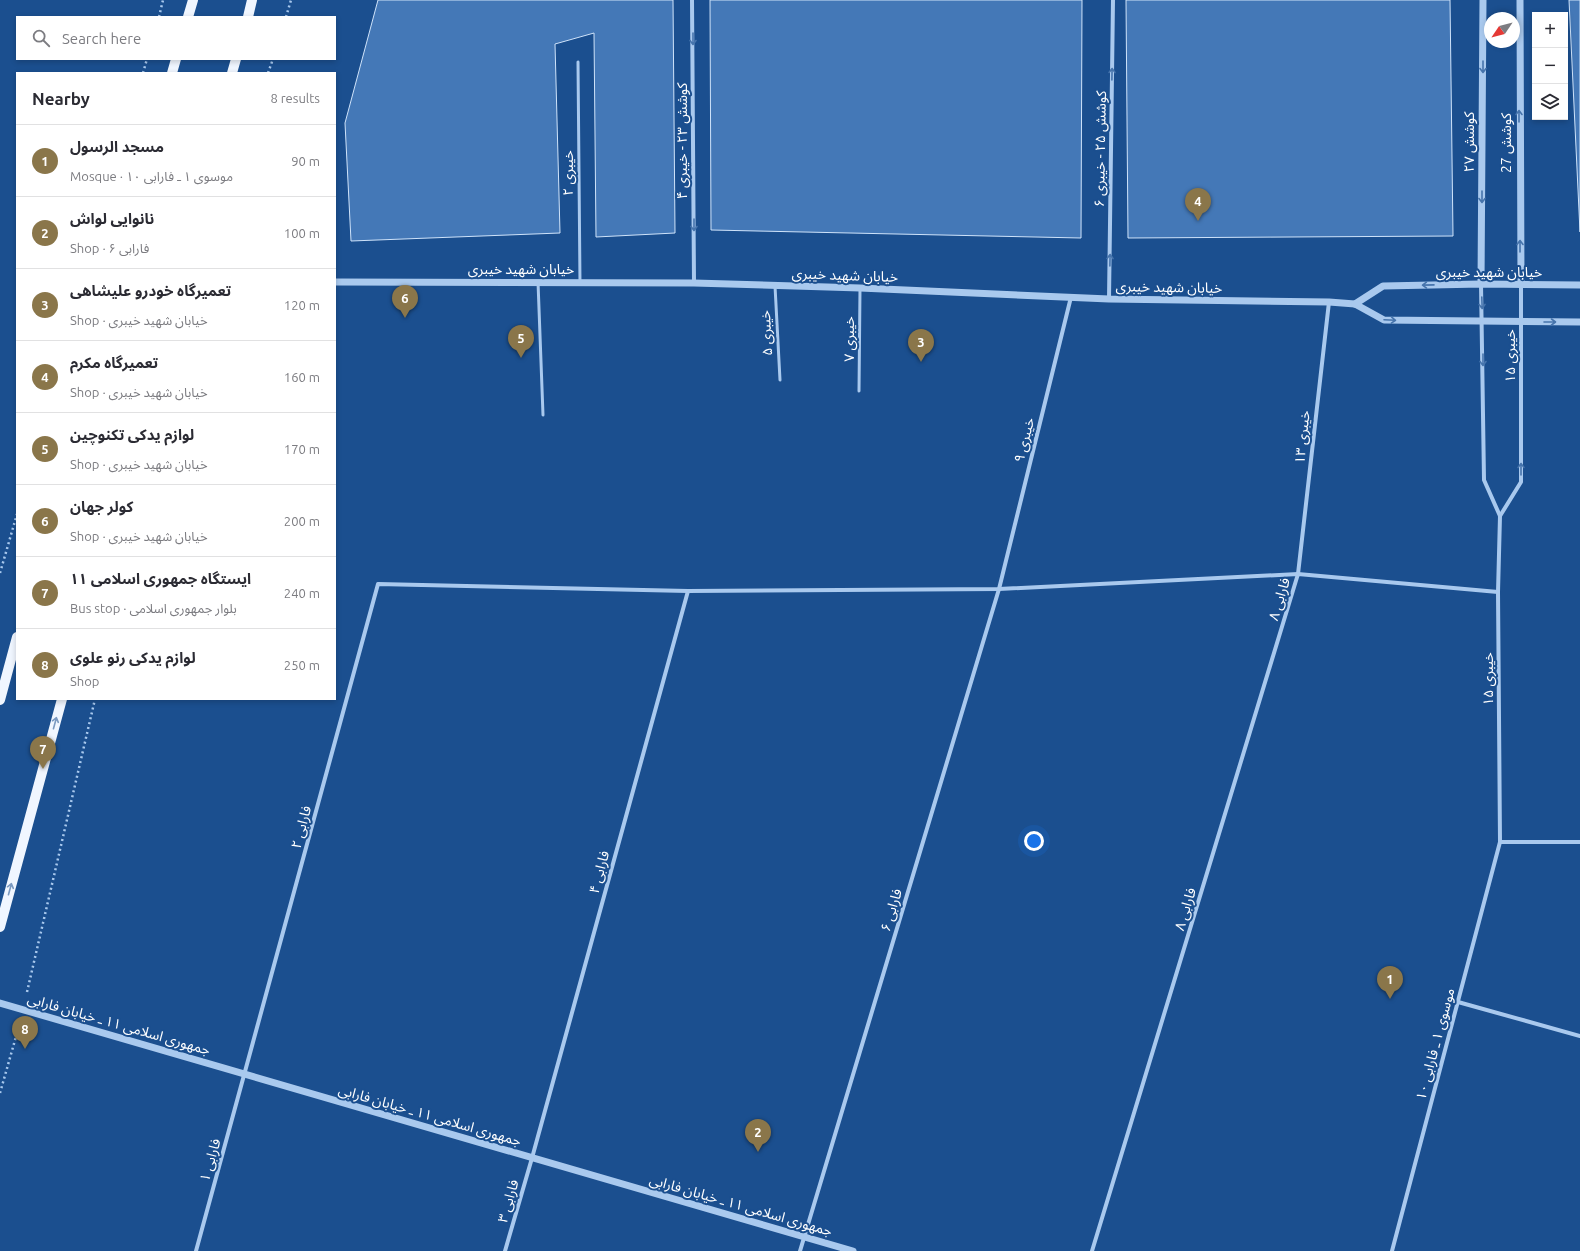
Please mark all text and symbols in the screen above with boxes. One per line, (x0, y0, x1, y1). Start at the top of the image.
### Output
north arrow (1484, 12, 1520, 48)
map controls (1532, 12, 1568, 120)
button: + (1532, 12, 1568, 48)
search box (16, 16, 336, 60)
icon: search (30, 27, 52, 49)
text: Search here (62, 30, 141, 47)
one-way arrow (689, 32, 697, 45)
button: − (1532, 48, 1568, 84)
one-way arrow (1479, 60, 1487, 73)
one-way arrow (1108, 68, 1116, 81)
street label: کوشش ۲۳ - خیبری ۴ (674, 83, 691, 199)
button: layers (1532, 84, 1568, 120)
text: Nearby (32, 89, 90, 108)
street label: کوشش ۲۵ - خیبری ۶ (1091, 90, 1110, 207)
text: 8 results (270, 91, 320, 105)
one-way arrow (1515, 110, 1523, 123)
street label: کوشش ۲۷ (1461, 112, 1478, 172)
street label: کوشش 27 (1498, 113, 1515, 173)
text: مسجد الرسول (70, 138, 164, 155)
street label: خیبری ۲ (560, 150, 577, 196)
text: 1 (41, 154, 49, 168)
text: 90 m (291, 154, 320, 168)
text: Mosque · موسوی ۱ ـ فارابی ۱۰ (70, 169, 233, 183)
pin: 4 (1185, 188, 1211, 221)
one-way arrow (1478, 190, 1486, 203)
text: نانوایی لواش (70, 210, 154, 227)
one-way arrow (690, 218, 698, 231)
text: 2 (41, 226, 49, 240)
text: 100 m (284, 226, 320, 240)
one-way arrow (1516, 240, 1524, 253)
text: Shop · فارابی ۶ (70, 241, 149, 255)
one-way arrow (1106, 254, 1113, 267)
street label: خیابان شهید خیبری (468, 261, 574, 278)
street label: خیابان شهید خیبری (1436, 264, 1542, 281)
street label: خیابان شهید خیبری (791, 265, 899, 286)
street label: خیابان شهید خیبری (1116, 278, 1222, 297)
one-way arrow (1422, 281, 1435, 289)
text: تعمیرگاه خودرو علیشاهی (70, 282, 231, 299)
pin: 6 (392, 285, 418, 318)
one-way arrow (1478, 296, 1486, 309)
text: 3 (41, 298, 49, 312)
text: 120 m (284, 298, 320, 312)
street label: خیبری ۵ (757, 310, 776, 356)
text: Shop · خیابان شهید خیبری (70, 313, 208, 327)
street label: خیبری ۷ (841, 316, 858, 362)
one-way arrow (1383, 316, 1396, 324)
one-way arrow (1543, 318, 1556, 326)
pin: 5 (508, 325, 534, 358)
pin: 3 (908, 329, 934, 362)
street label: خیبری ۱۵ (1502, 329, 1519, 383)
one-way arrow (1479, 353, 1487, 366)
text: تعمیرگاه مکرم (70, 354, 158, 371)
text: 4 (41, 370, 49, 384)
text: 160 m (284, 370, 320, 384)
text: Shop · خیابان شهید خیبری (70, 385, 208, 399)
street label: خیبری ۱۳ (1291, 409, 1314, 465)
street label: خیبری ۹ (1011, 416, 1038, 464)
text: لوازم یدکی تکنوچین (70, 426, 194, 443)
text: 5 (41, 442, 49, 456)
text: 170 m (284, 442, 320, 456)
text: Shop · خیابان شهید خیبری (70, 457, 208, 471)
one-way arrow (1517, 463, 1525, 476)
text: کولر جهان (70, 498, 133, 515)
text: 6 (41, 514, 49, 528)
text: 200 m (284, 514, 320, 528)
text: Shop · خیابان شهید خیبری (70, 529, 208, 543)
text: ایستگاه جمهوری اسلامی ۱۱ (70, 570, 251, 587)
street label: فارابی ۸ (1265, 576, 1294, 623)
text: 7 (41, 586, 49, 600)
text: 240 m (284, 586, 320, 600)
text: Bus stop · بلوار جمهوری اسلامی (70, 601, 237, 615)
text: لوازم یدکی رنو علوی (70, 649, 196, 666)
street label: خیبری ۱۵ (1480, 652, 1497, 706)
text: 8 (41, 658, 49, 672)
text: 250 m (284, 658, 320, 672)
text: Shop (70, 674, 99, 688)
one-way arrow (52, 717, 60, 730)
pin: 7 (30, 736, 56, 769)
street label: فارابی ۲ (288, 804, 315, 850)
your location (1024, 831, 1044, 851)
street label: فارابی ۴ (586, 849, 613, 895)
one-way arrow (7, 883, 14, 896)
street label: فارابی ۸ (1171, 886, 1200, 933)
street label: فارابی ۶ (877, 887, 906, 934)
pin: 1 (1377, 966, 1403, 999)
street label: موسوی ۱ ـ فارابی ۱۰ (1412, 986, 1459, 1102)
street label: جمهوری اسلامی ۱۱ ـ خیابان فارابی (25, 990, 212, 1059)
pin: 8 (12, 1016, 38, 1049)
street label: جمهوری اسلامی ۱۱ ـ خیابان فارابی (336, 1081, 523, 1150)
pin: 2 (745, 1119, 771, 1152)
street label: فارابی ۱ (196, 1137, 225, 1184)
street label: جمهوری اسلامی ۱۱ ـ خیابان فارابی (647, 1171, 834, 1240)
street label: فارابی ۳ (494, 1178, 523, 1225)

